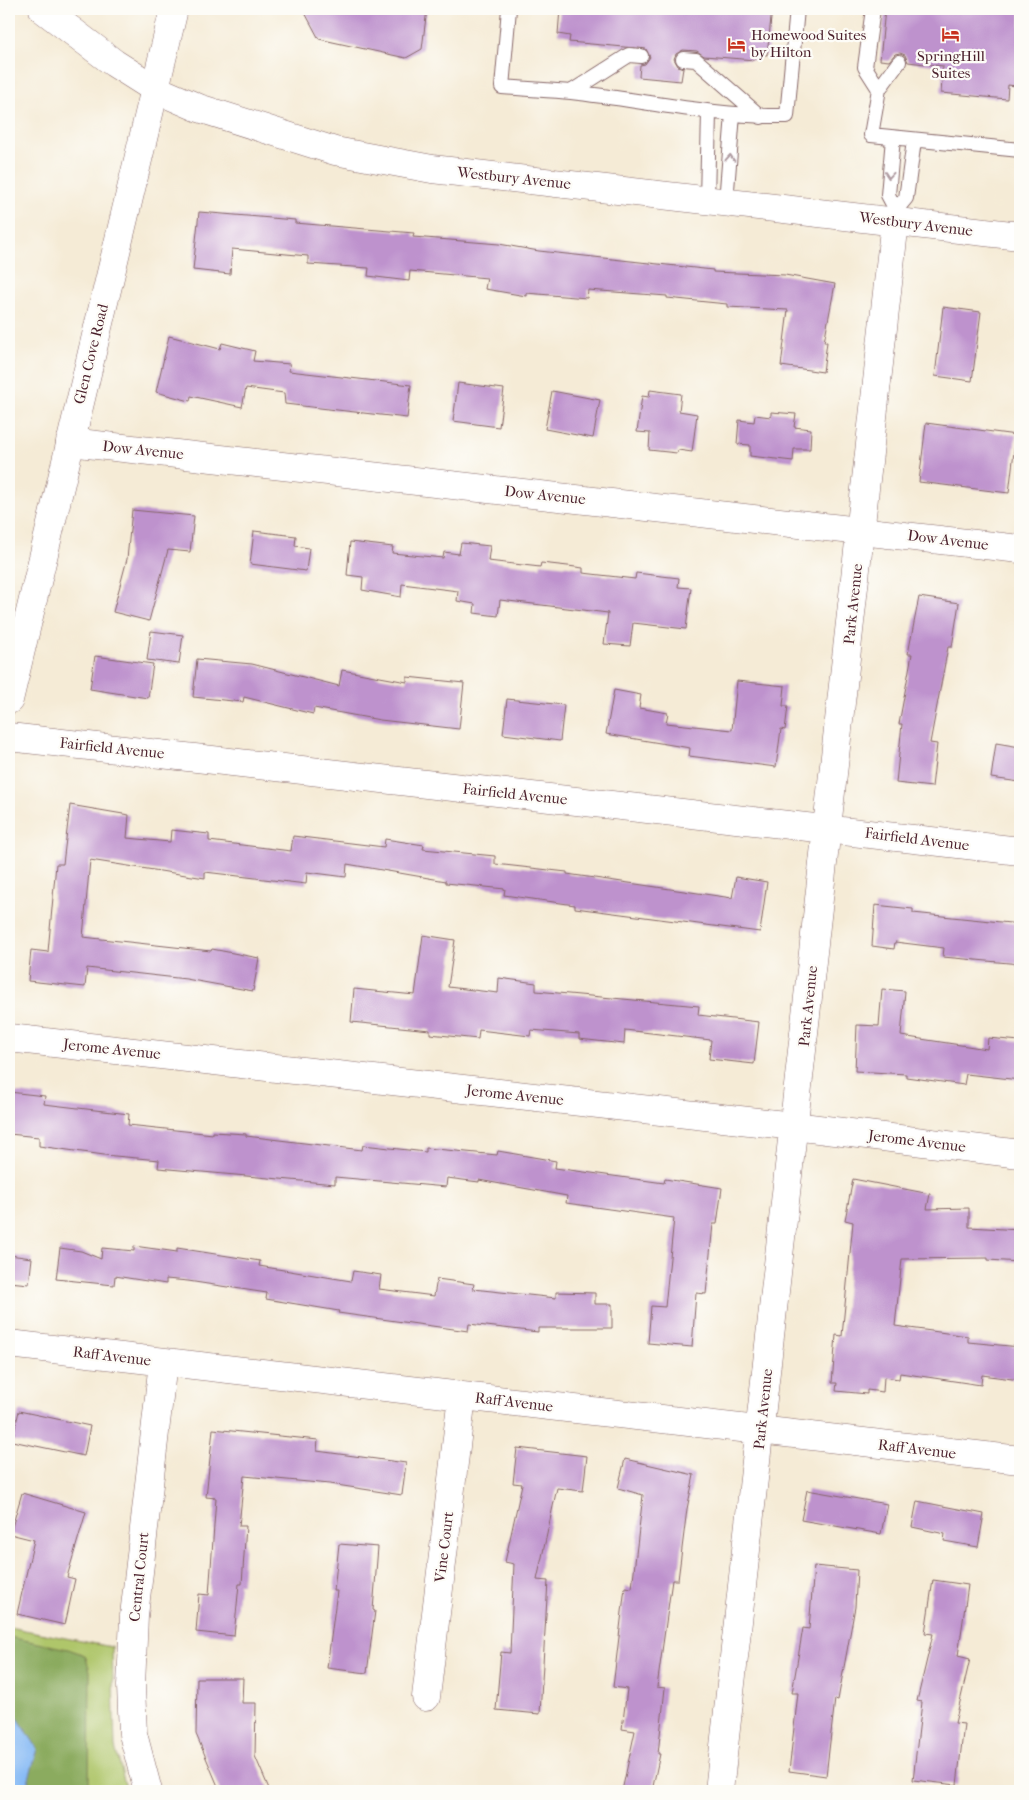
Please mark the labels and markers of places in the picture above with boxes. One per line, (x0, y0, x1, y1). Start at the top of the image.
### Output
hotel icon: SpringHill Suites (941, 25, 961, 45)
place label: Homewood Suites by Hilton (750, 26, 867, 61)
hotel icon: Homewood Suites by Hilton (727, 34, 747, 54)
place label: SpringHill Suites (917, 47, 985, 82)

